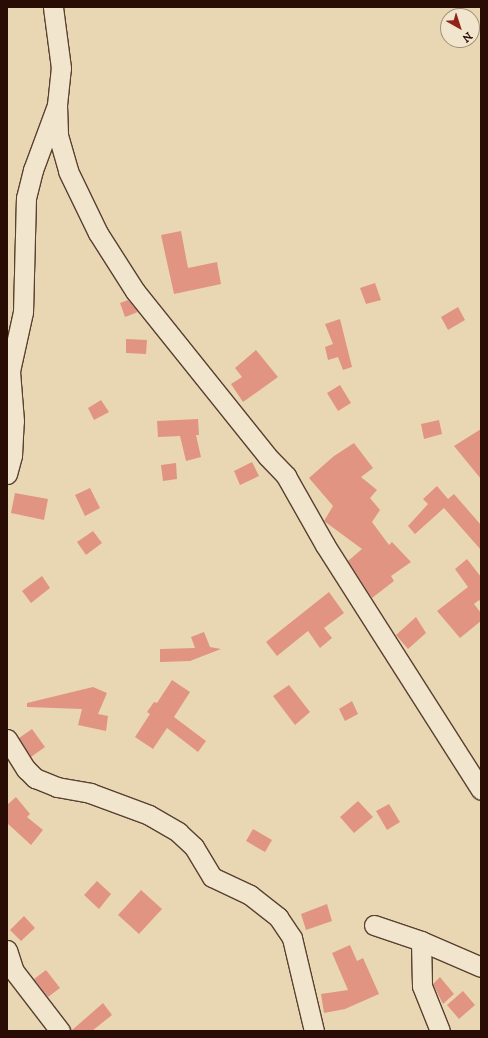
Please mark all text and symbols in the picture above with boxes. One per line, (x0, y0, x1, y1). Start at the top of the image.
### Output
north arrow (440, 8, 480, 48)
text: N (459, 28, 475, 45)

